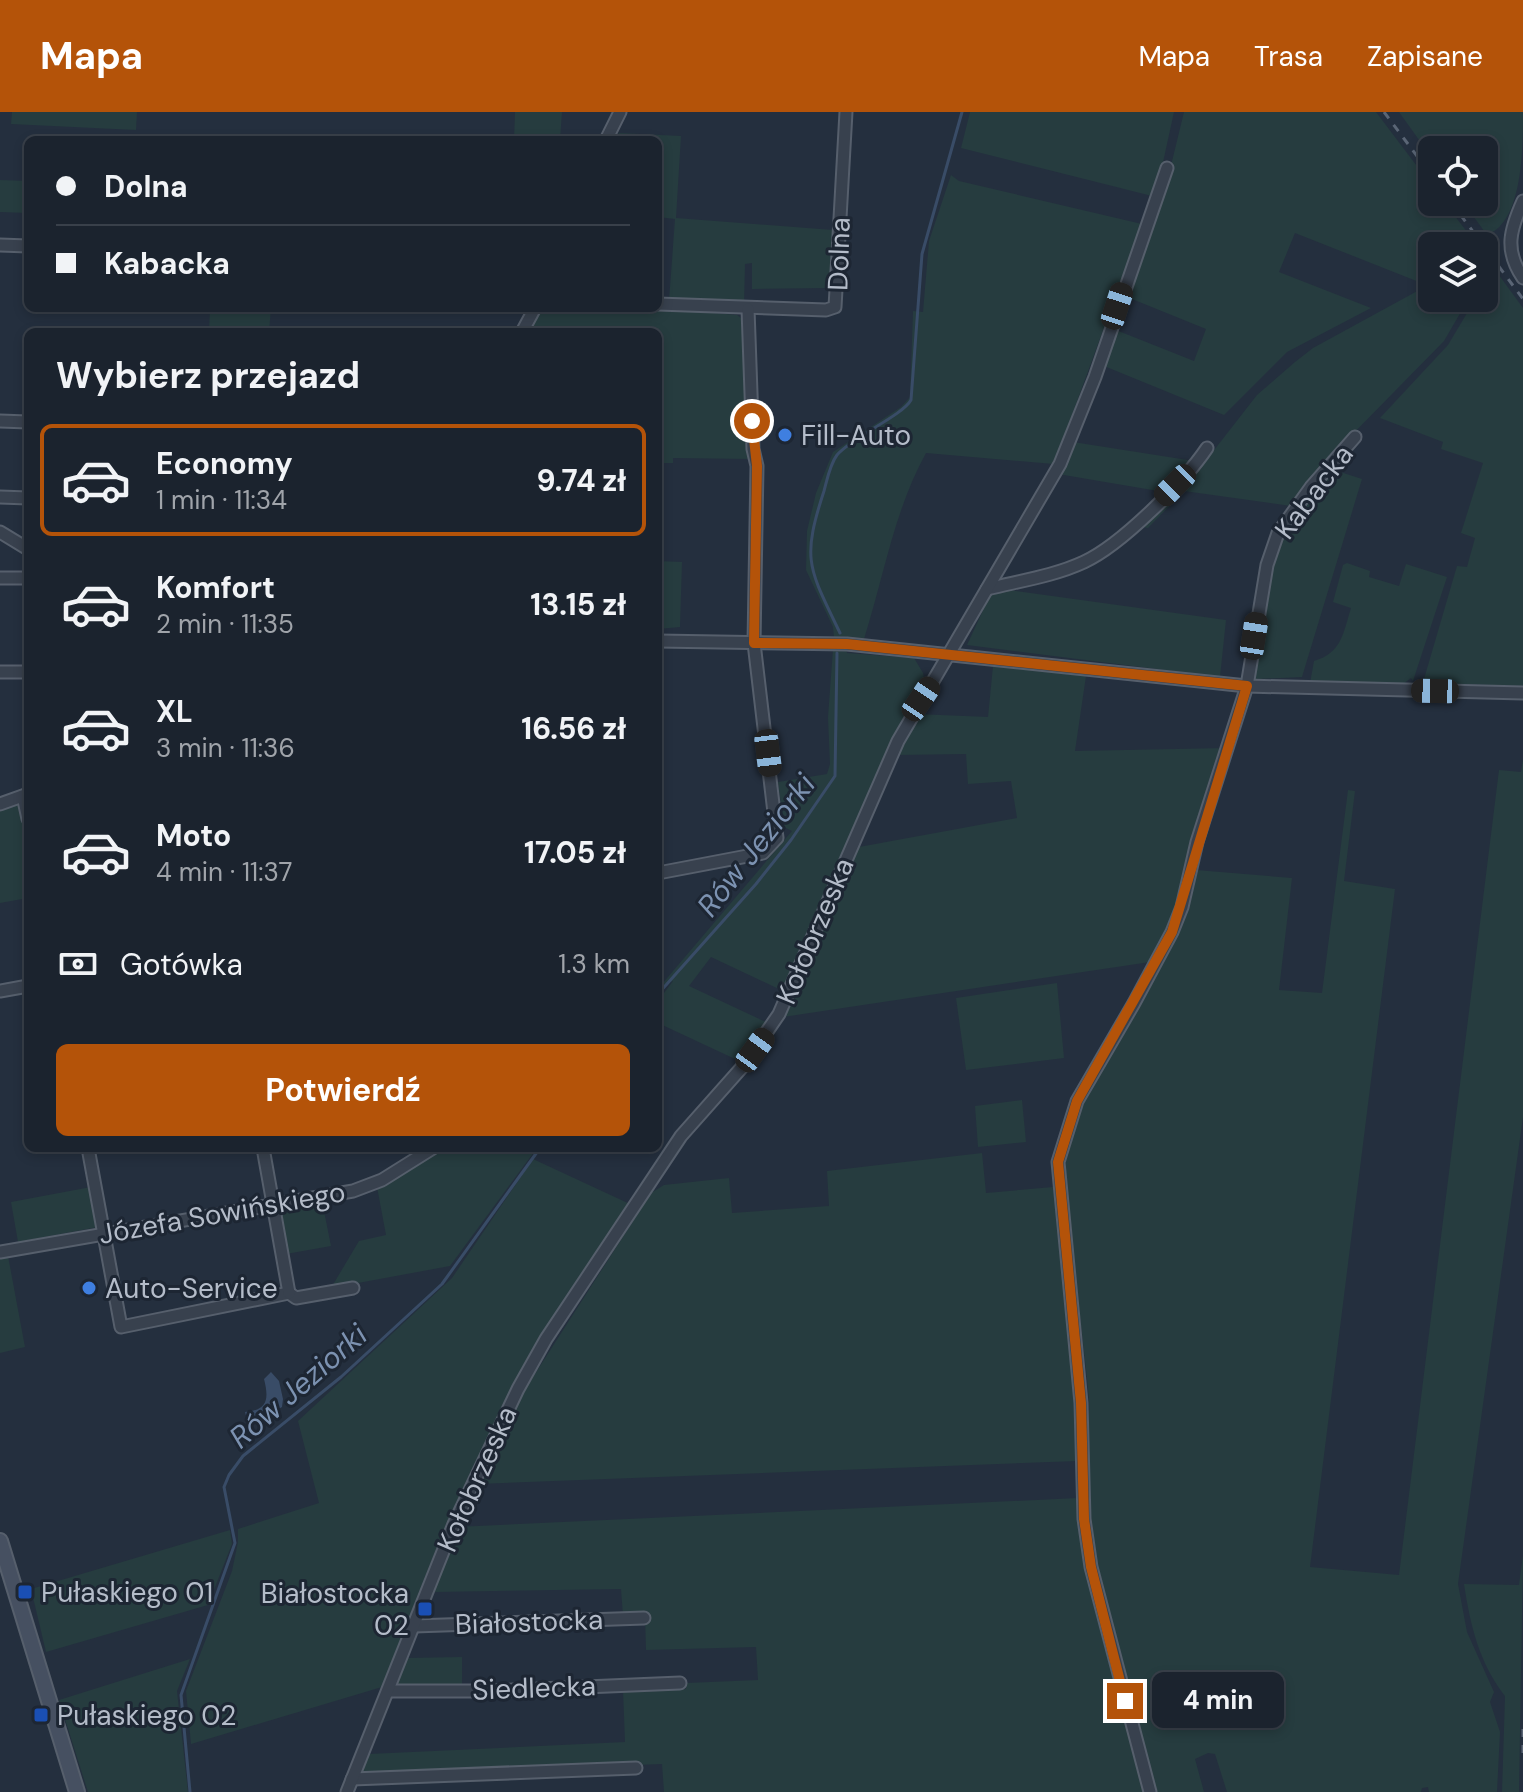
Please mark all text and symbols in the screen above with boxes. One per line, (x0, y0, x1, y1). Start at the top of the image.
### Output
text: Mapa (40, 31, 143, 81)
text: Mapa (1139, 38, 1210, 75)
text: Trasa (1254, 38, 1323, 75)
text: Zapisane (1367, 38, 1483, 75)
map controls (1418, 136, 1498, 312)
button: locate (1418, 136, 1498, 216)
text: Dolna (104, 167, 188, 206)
street label: Dolna (819, 217, 859, 291)
button: layers (1418, 232, 1498, 312)
text: Kabacka (104, 244, 230, 283)
car (1098, 279, 1136, 333)
text: Wybierz przejazd (56, 352, 360, 399)
route start (734, 403, 770, 439)
place label: Fill-Auto (801, 417, 911, 454)
marker: Fill-Auto (776, 426, 794, 444)
street label: Kabacka (1266, 437, 1362, 547)
icon: car (60, 444, 132, 516)
text: Economy (156, 444, 293, 483)
car (1150, 460, 1200, 510)
text: 9.74 zł (537, 461, 626, 500)
text: 1 min · 11:34 (156, 483, 287, 517)
icon: car (60, 568, 132, 640)
text: Komfort (156, 568, 275, 607)
text: 13.15 zł (530, 585, 626, 624)
text: 2 min · 11:35 (156, 607, 294, 641)
car (1238, 610, 1270, 662)
car (898, 672, 944, 726)
car (1411, 679, 1459, 703)
icon: car (60, 692, 132, 764)
text: XL (156, 692, 193, 731)
text: 16.56 zł (521, 709, 626, 748)
car (753, 728, 783, 778)
text: 3 min · 11:36 (156, 731, 295, 765)
water label: Rów Jeziorki (688, 765, 824, 924)
icon: car (60, 816, 132, 888)
text: Moto (156, 816, 231, 855)
text: 17.05 zł (524, 833, 626, 872)
street label: Kołobrzeska (768, 852, 862, 1010)
text: 4 min · 11:37 (156, 855, 292, 889)
icon: cash (56, 942, 100, 986)
text: Gotówka (120, 945, 243, 984)
text: 1.3 km (558, 947, 630, 981)
car (731, 1024, 779, 1076)
button: Potwierdź (56, 1044, 630, 1136)
street label: Józefa Sowińskiego (96, 1173, 348, 1253)
place label: Auto-Service (105, 1270, 278, 1307)
marker: Auto-Service (80, 1279, 98, 1297)
water label: Rów Jeziorki (221, 1315, 376, 1457)
street label: Kołobrzeska (428, 1400, 526, 1558)
place label: Pułaskiego 01 (41, 1574, 213, 1611)
place label: Białostocka 02 (261, 1575, 409, 1644)
marker: Pułaskiego 01 (16, 1583, 34, 1601)
marker: Białostocka 02 (416, 1600, 434, 1618)
street label: Białostocka (454, 1601, 604, 1643)
street label: Siedlecka (471, 1667, 597, 1709)
callout: 4 min (1153, 1673, 1285, 1729)
route end (1107, 1683, 1143, 1719)
text: 4 min (1183, 1683, 1253, 1717)
place label: Pułaskiego 02 (57, 1697, 236, 1734)
marker: Pułaskiego 02 (32, 1706, 50, 1724)

